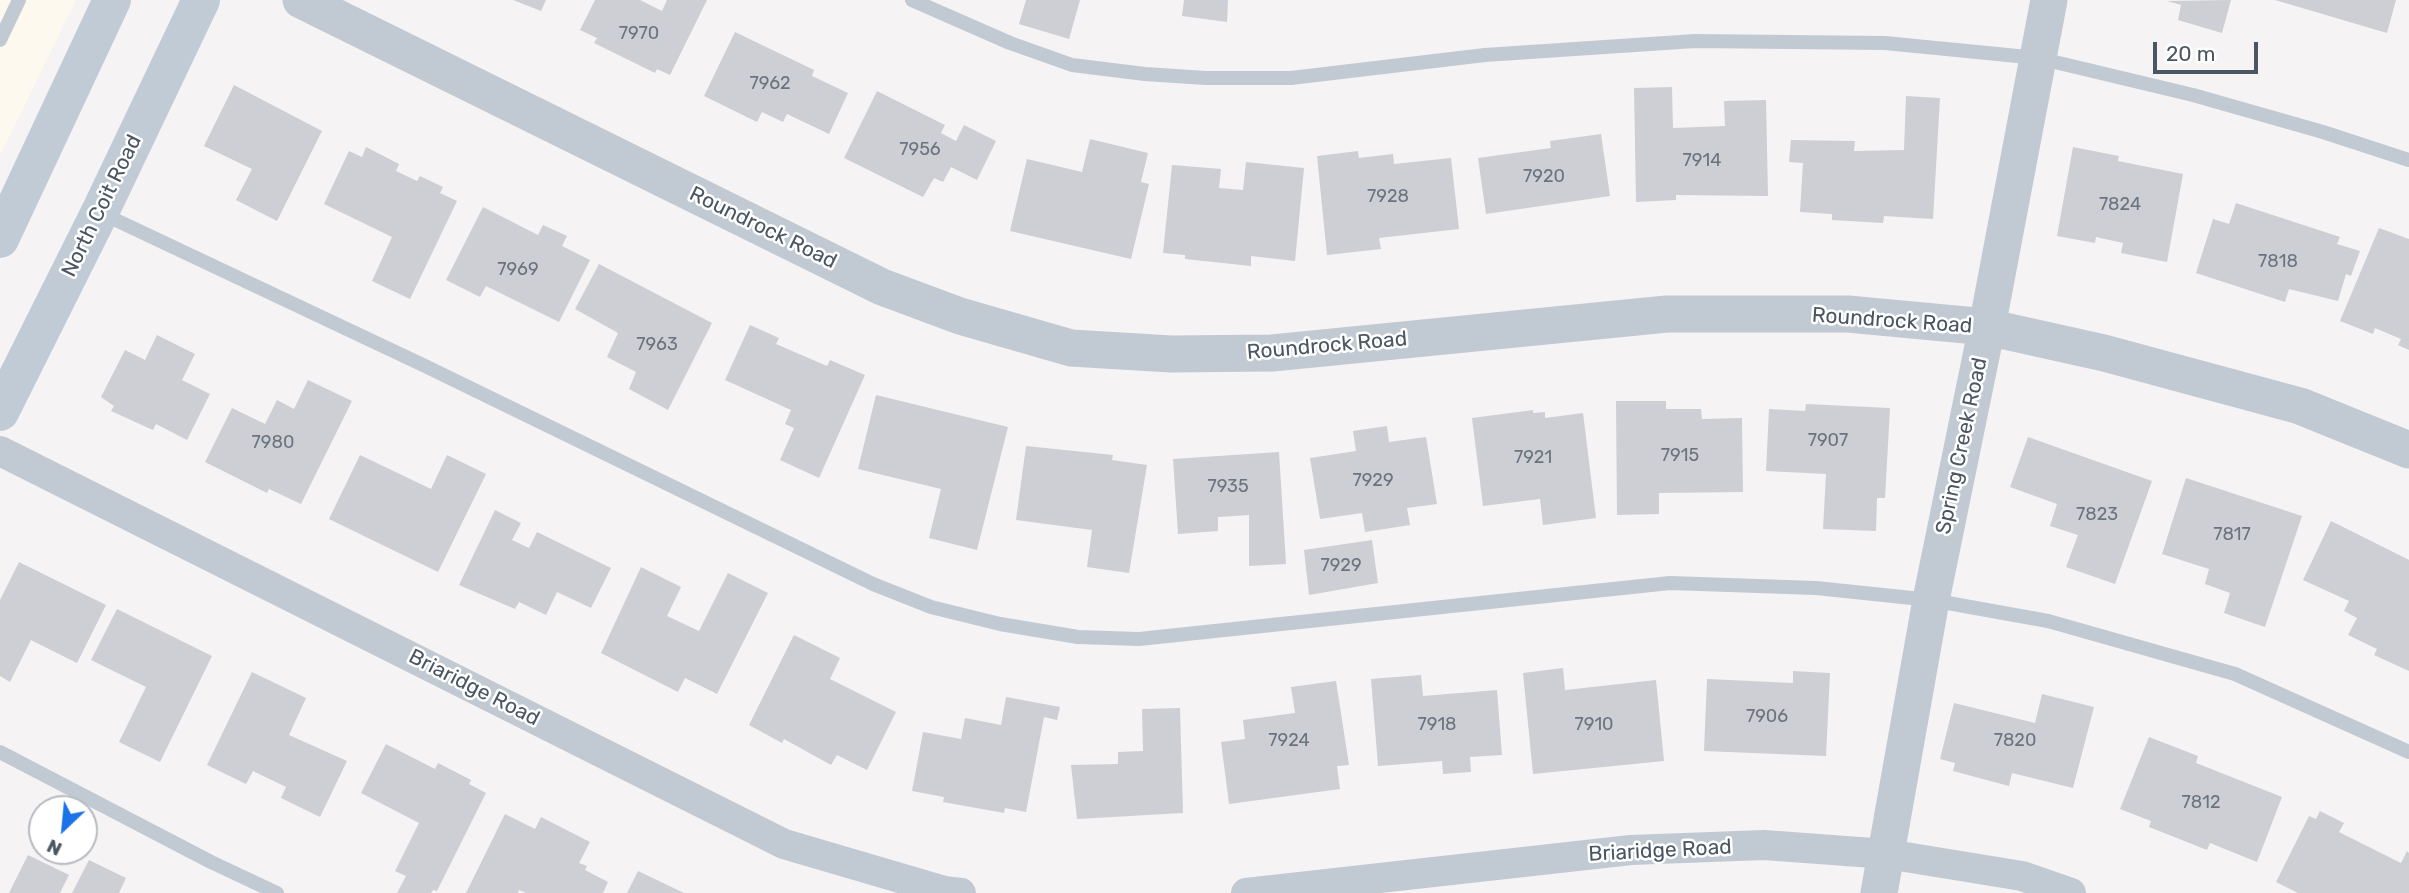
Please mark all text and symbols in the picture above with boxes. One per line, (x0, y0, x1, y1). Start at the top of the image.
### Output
house number: 7970 (619, 23, 659, 45)
scale bar (2157, 28, 2262, 72)
text: 20 m (2166, 41, 2215, 66)
house number: 7962 (749, 73, 791, 95)
street label: North Coit Road (57, 131, 147, 281)
house number: 7956 (899, 139, 941, 161)
house number: 7914 (1683, 150, 1721, 172)
house number: 7920 (1523, 166, 1565, 188)
street label: Roundrock Road (685, 181, 841, 275)
house number: 7928 (1367, 186, 1409, 208)
house number: 7824 (2099, 194, 2141, 216)
house number: 7818 (2258, 251, 2298, 273)
house number: 7969 (497, 259, 539, 281)
street label: Roundrock Road (1811, 303, 1973, 339)
street label: Roundrock Road (1246, 326, 1408, 366)
house number: 7963 (636, 334, 678, 356)
street label: Spring Creek Road (1931, 355, 1993, 537)
house number: 7907 (1808, 430, 1848, 452)
house number: 7980 (252, 432, 294, 454)
house number: 7915 (1661, 445, 1699, 467)
house number: 7921 (1514, 447, 1552, 469)
house number: 7929 (1352, 470, 1394, 492)
house number: 7935 (1207, 476, 1249, 498)
house number: 7823 (2076, 504, 2118, 526)
house number: 7817 (2213, 524, 2251, 546)
house number: 7929 (1320, 555, 1362, 577)
street label: Briaridge Road (404, 644, 544, 732)
house number: 7906 (1746, 706, 1788, 728)
house number: 7918 (1417, 714, 1457, 736)
house number: 7910 (1574, 714, 1614, 736)
house number: 7924 (1268, 730, 1310, 752)
house number: 7820 (1994, 730, 2036, 752)
house number: 7812 (2182, 792, 2220, 814)
north arrow (28, 795, 98, 865)
text: N (43, 834, 66, 861)
street label: Briaridge Road (1588, 835, 1732, 867)

